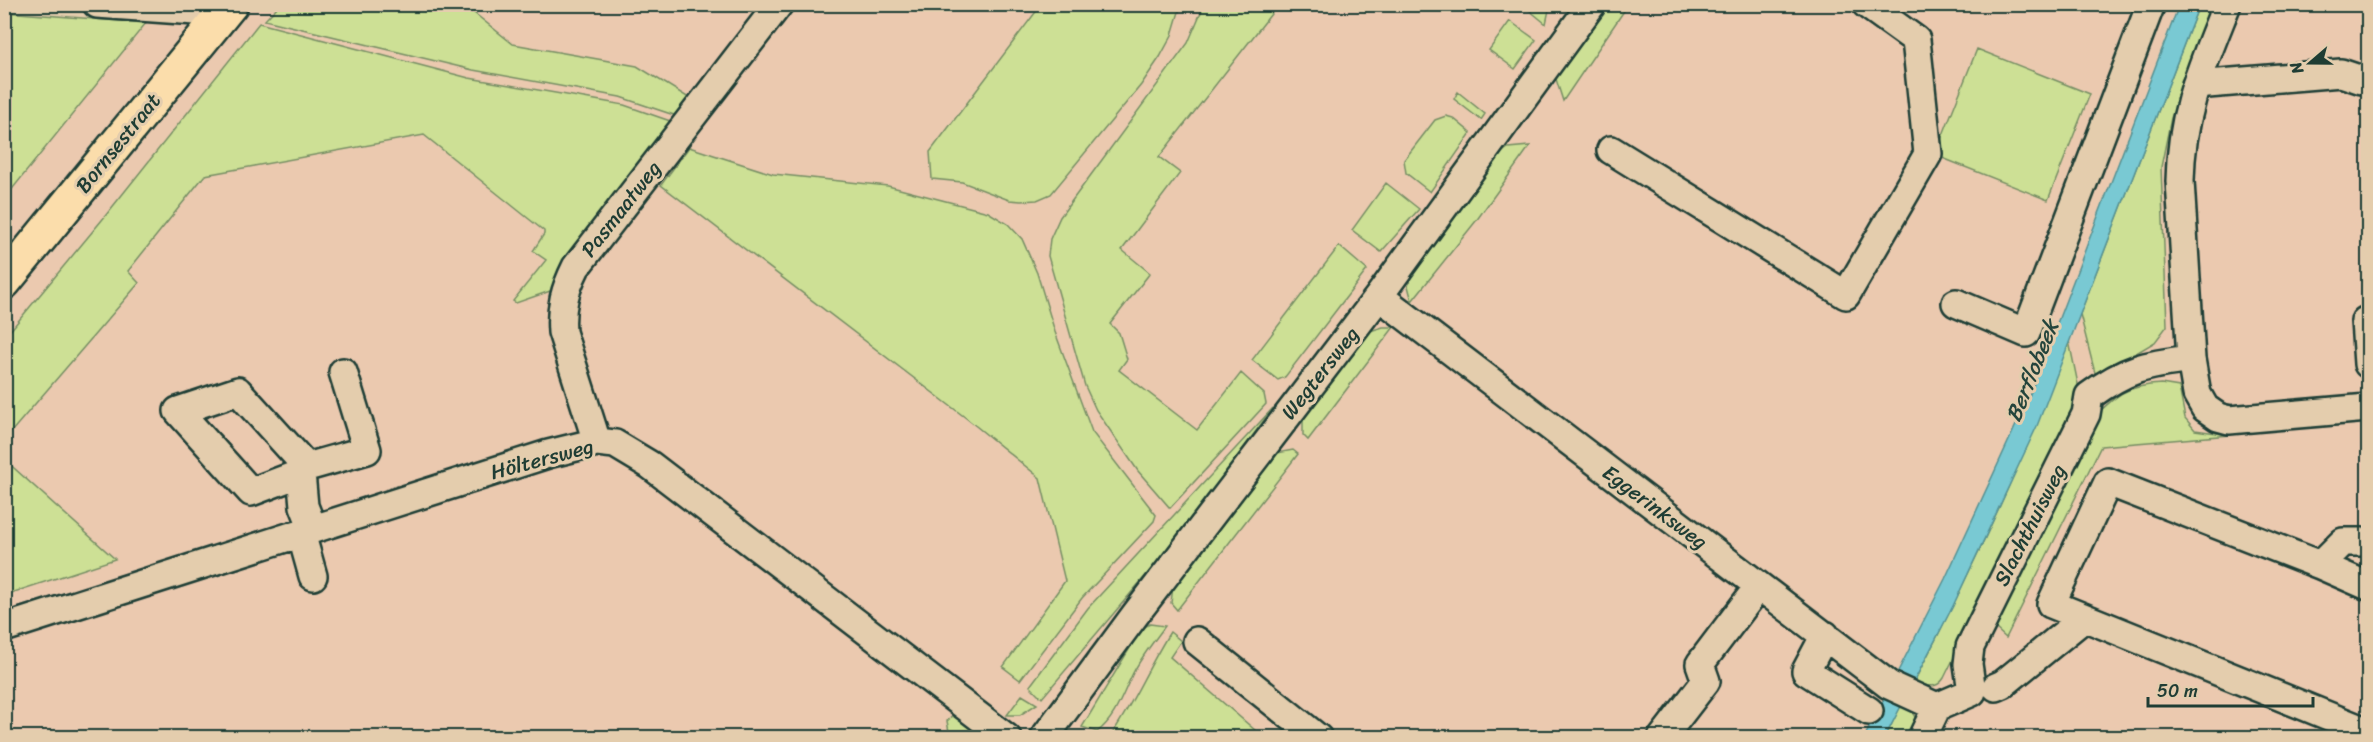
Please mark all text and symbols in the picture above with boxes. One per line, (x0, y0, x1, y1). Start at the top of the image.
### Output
north arrow (2280, 33, 2340, 93)
text: N (2281, 57, 2312, 79)
street label: Bornsestraat (65, 84, 171, 202)
street label: Pasmaatweg (571, 152, 671, 266)
water label: Berflobeek (1994, 311, 2071, 428)
street label: Wegtersweg (1271, 318, 1369, 428)
street label: Höltersweg (486, 427, 598, 491)
street label: Eggerinksweg (1594, 454, 1716, 560)
street label: Slachthuisweg (1983, 457, 2077, 593)
scale bar (2148, 670, 2313, 708)
text: 50 m (2157, 675, 2198, 707)

